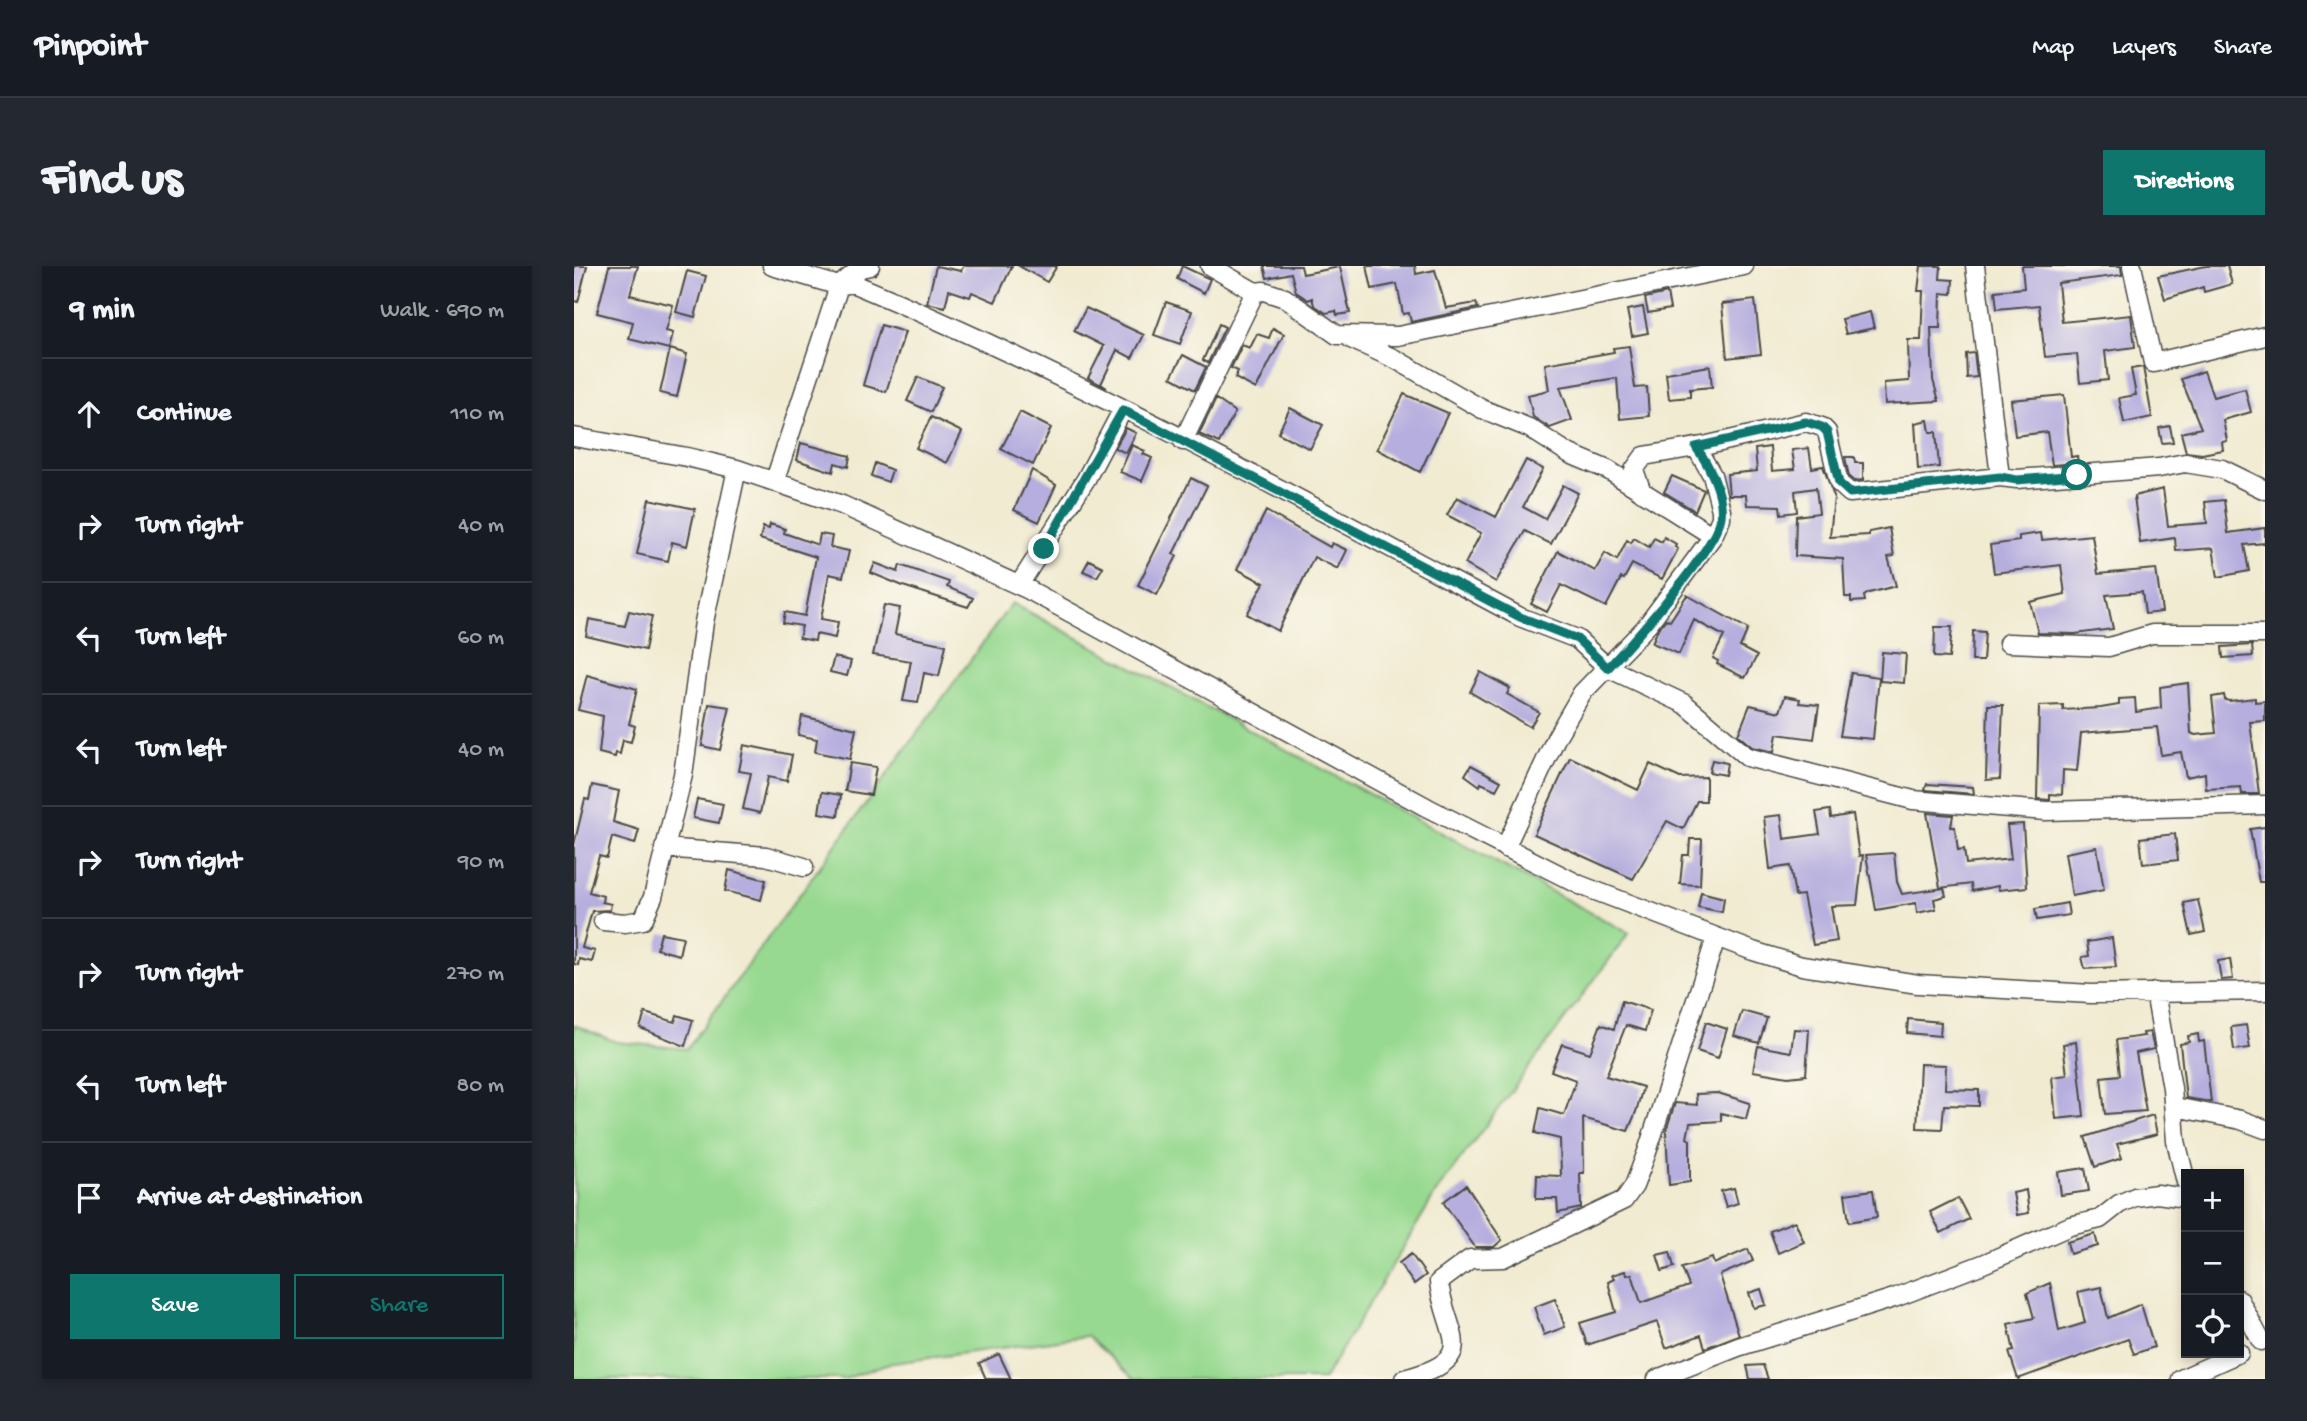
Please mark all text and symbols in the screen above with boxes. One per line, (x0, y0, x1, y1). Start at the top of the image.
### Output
text: Pinpoint (35, 29, 146, 67)
text: Map (2032, 34, 2074, 63)
text: Layers (2112, 34, 2176, 63)
text: Share (2214, 34, 2272, 63)
button: Directions (2103, 150, 2265, 215)
text: Find us (42, 153, 182, 211)
text: 9 min (70, 294, 134, 329)
text: Walk · 690 m (380, 298, 504, 325)
icon: ahead (70, 395, 108, 433)
text: Continue (137, 399, 231, 430)
text: 110 m (451, 401, 504, 428)
route start (2061, 459, 2092, 490)
icon: right (70, 507, 108, 545)
text: Turn right (137, 511, 241, 542)
text: 40 m (458, 513, 504, 540)
route end (1028, 533, 1059, 564)
icon: left (70, 619, 108, 657)
text: Turn left (137, 623, 225, 654)
text: 60 m (458, 625, 504, 652)
icon: left (70, 731, 108, 769)
text: Turn left (137, 735, 225, 766)
text: 40 m (458, 737, 504, 764)
icon: right (70, 843, 108, 881)
text: Turn right (137, 847, 241, 878)
text: 90 m (458, 849, 504, 876)
icon: right (70, 955, 108, 993)
text: Turn right (137, 959, 241, 990)
text: 270 m (446, 961, 504, 988)
icon: left (70, 1067, 108, 1105)
text: Turn left (137, 1071, 225, 1102)
text: 80 m (457, 1073, 504, 1100)
map controls (2181, 1169, 2244, 1358)
button: + (2181, 1169, 2244, 1232)
icon: arrive (70, 1179, 108, 1217)
text: Arrive at destination (137, 1183, 362, 1214)
button: − (2181, 1232, 2244, 1295)
button: Save (70, 1274, 280, 1339)
button: Share (294, 1274, 504, 1339)
button: locate (2181, 1295, 2244, 1358)

